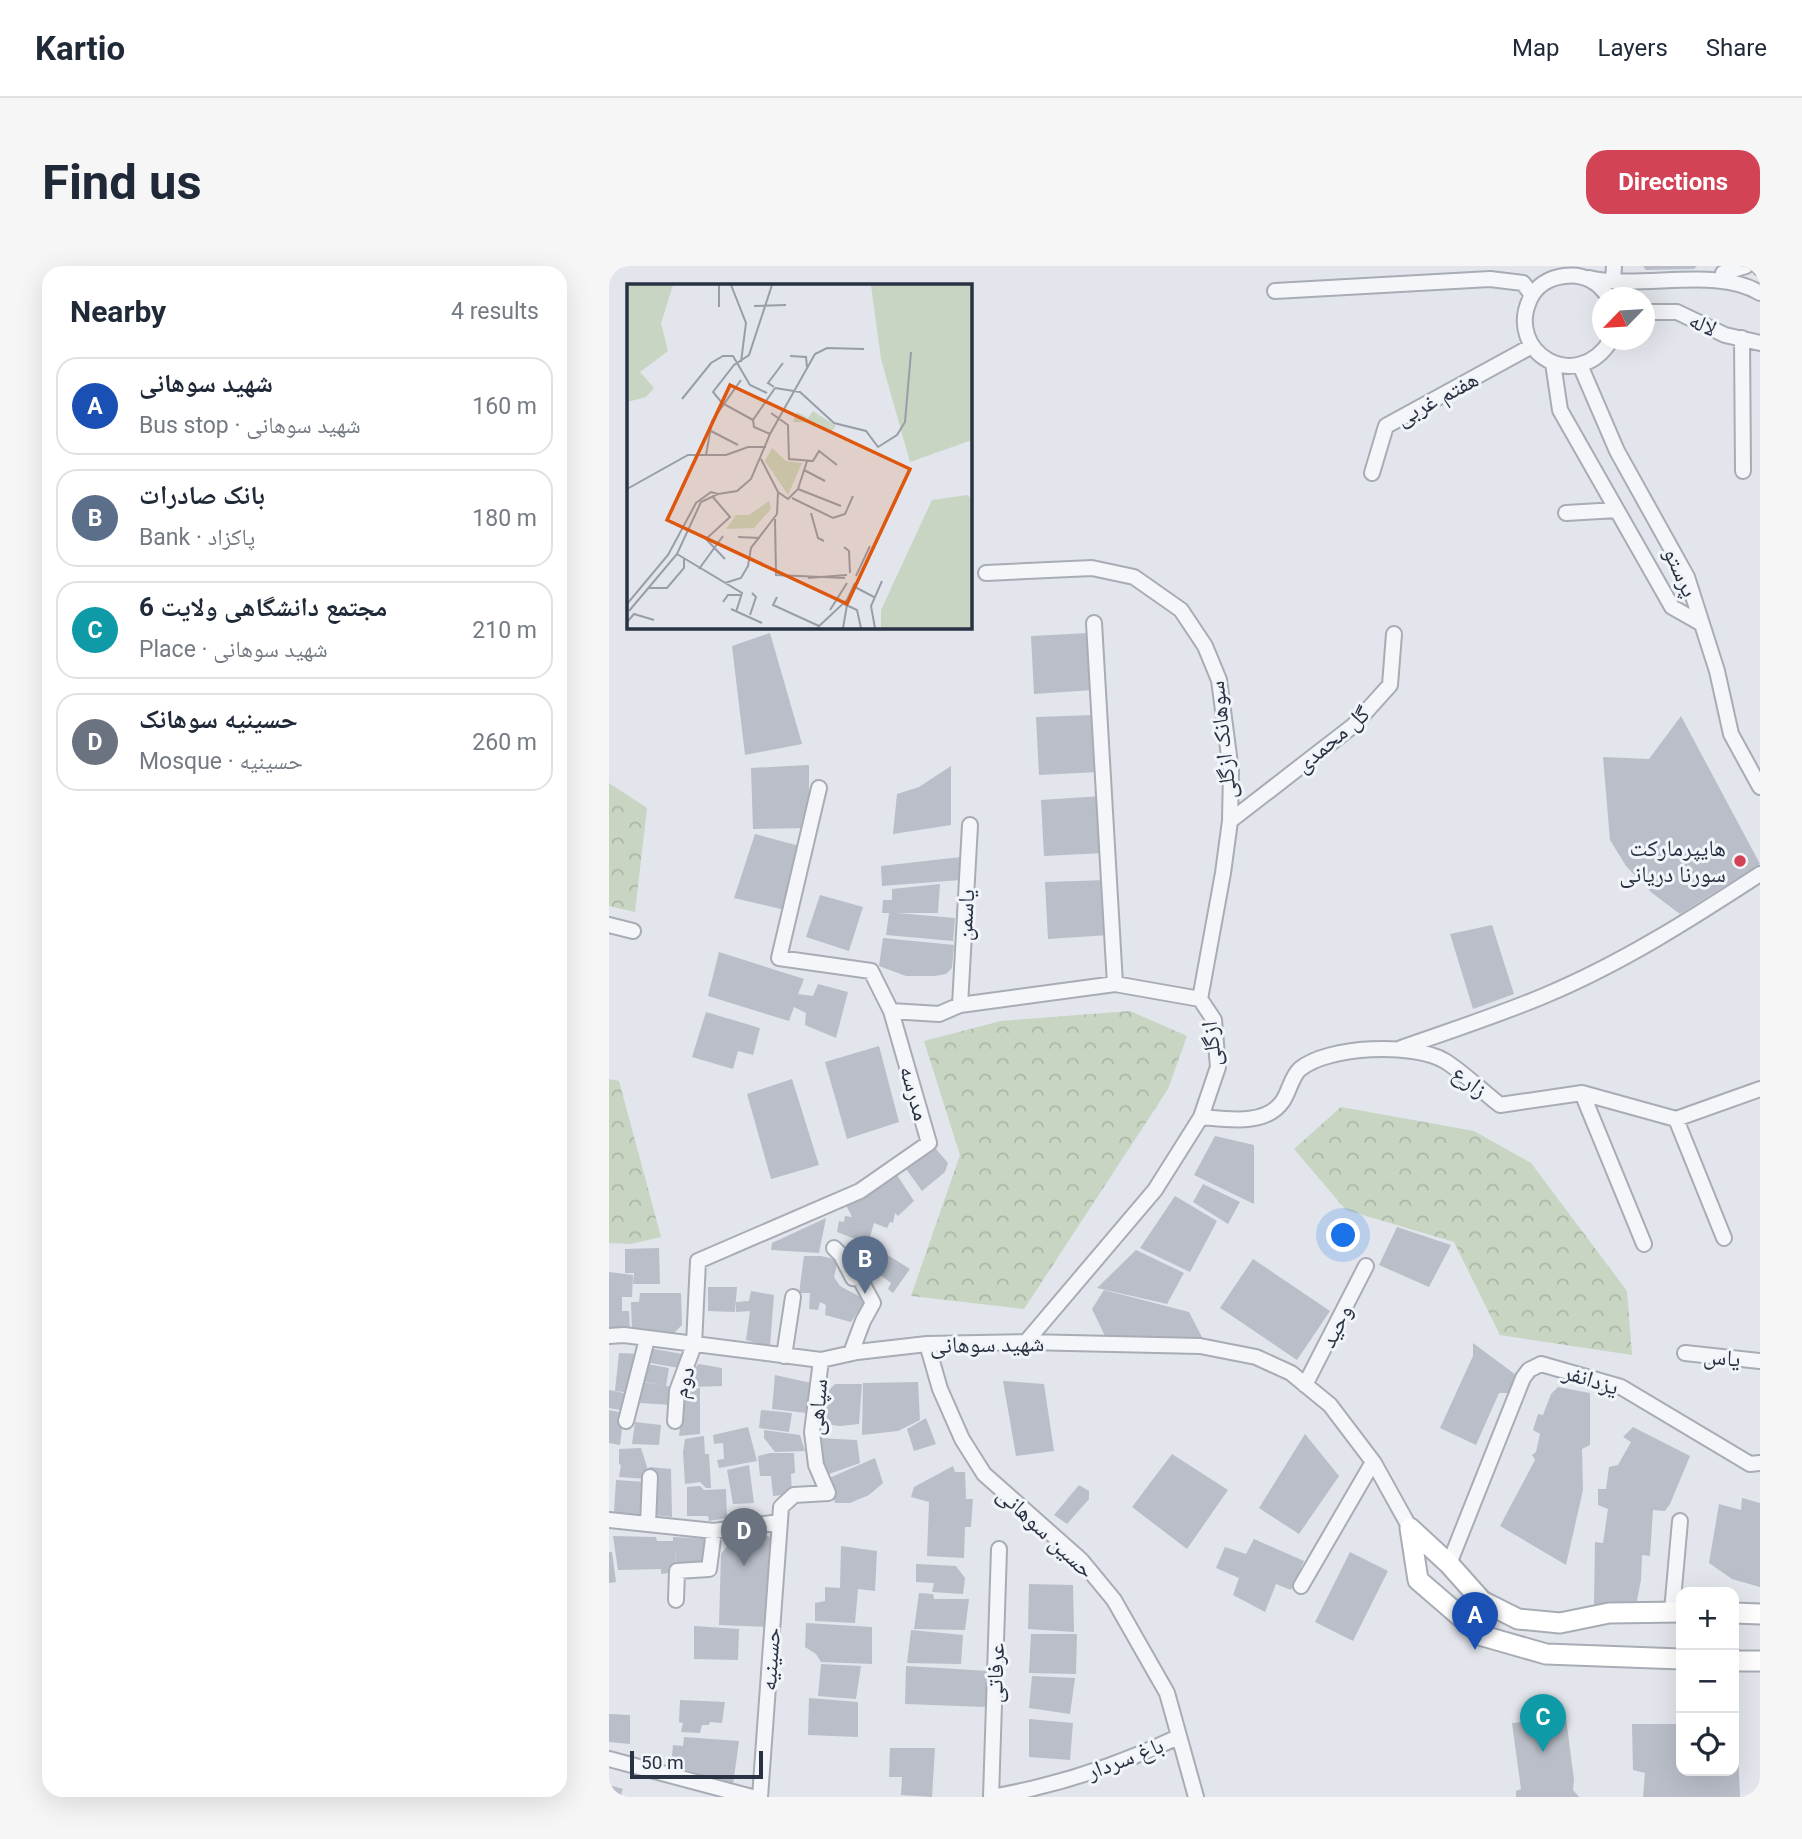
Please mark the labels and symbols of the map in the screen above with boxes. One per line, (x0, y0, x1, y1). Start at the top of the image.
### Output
inset map (627, 284, 971, 628)
north arrow (1592, 287, 1655, 350)
street label: لاله (1685, 306, 1721, 342)
street label: هفتم غربی (1391, 365, 1484, 433)
street label: پرستو (1658, 543, 1703, 601)
street label: سوهانک ازگلی (1203, 680, 1242, 800)
street label: گل محمدی (1289, 700, 1376, 778)
place label: هایپرمارکت سورنا دریانی (1619, 835, 1726, 888)
marker: هایپرمارکت سورنا دریانی (1732, 853, 1748, 869)
street label: یاسمن (951, 888, 980, 942)
street label: ازگلی (1196, 1020, 1227, 1068)
street label: زارع (1446, 1059, 1493, 1104)
street label: مدرسه (894, 1063, 935, 1124)
your location (1326, 1218, 1360, 1252)
pin: B (842, 1236, 888, 1294)
street label: وحید (1314, 1300, 1359, 1352)
street label: شهید سوهانی (930, 1330, 1044, 1359)
street label: یاس (1702, 1342, 1742, 1373)
street label: یزدانفر (1559, 1358, 1622, 1401)
street label: دوم (666, 1363, 703, 1401)
street label: سپاهی (802, 1378, 834, 1436)
street label: حسین سوهانی (992, 1481, 1100, 1584)
pin: D (721, 1508, 767, 1566)
pin: A (1452, 1592, 1498, 1650)
street label: حسینیه (755, 1626, 786, 1692)
street label: عرفاتی (981, 1642, 1010, 1704)
pin: C (1520, 1694, 1566, 1752)
street label: باغ سردار (1082, 1732, 1168, 1787)
scale bar (630, 1748, 763, 1780)

